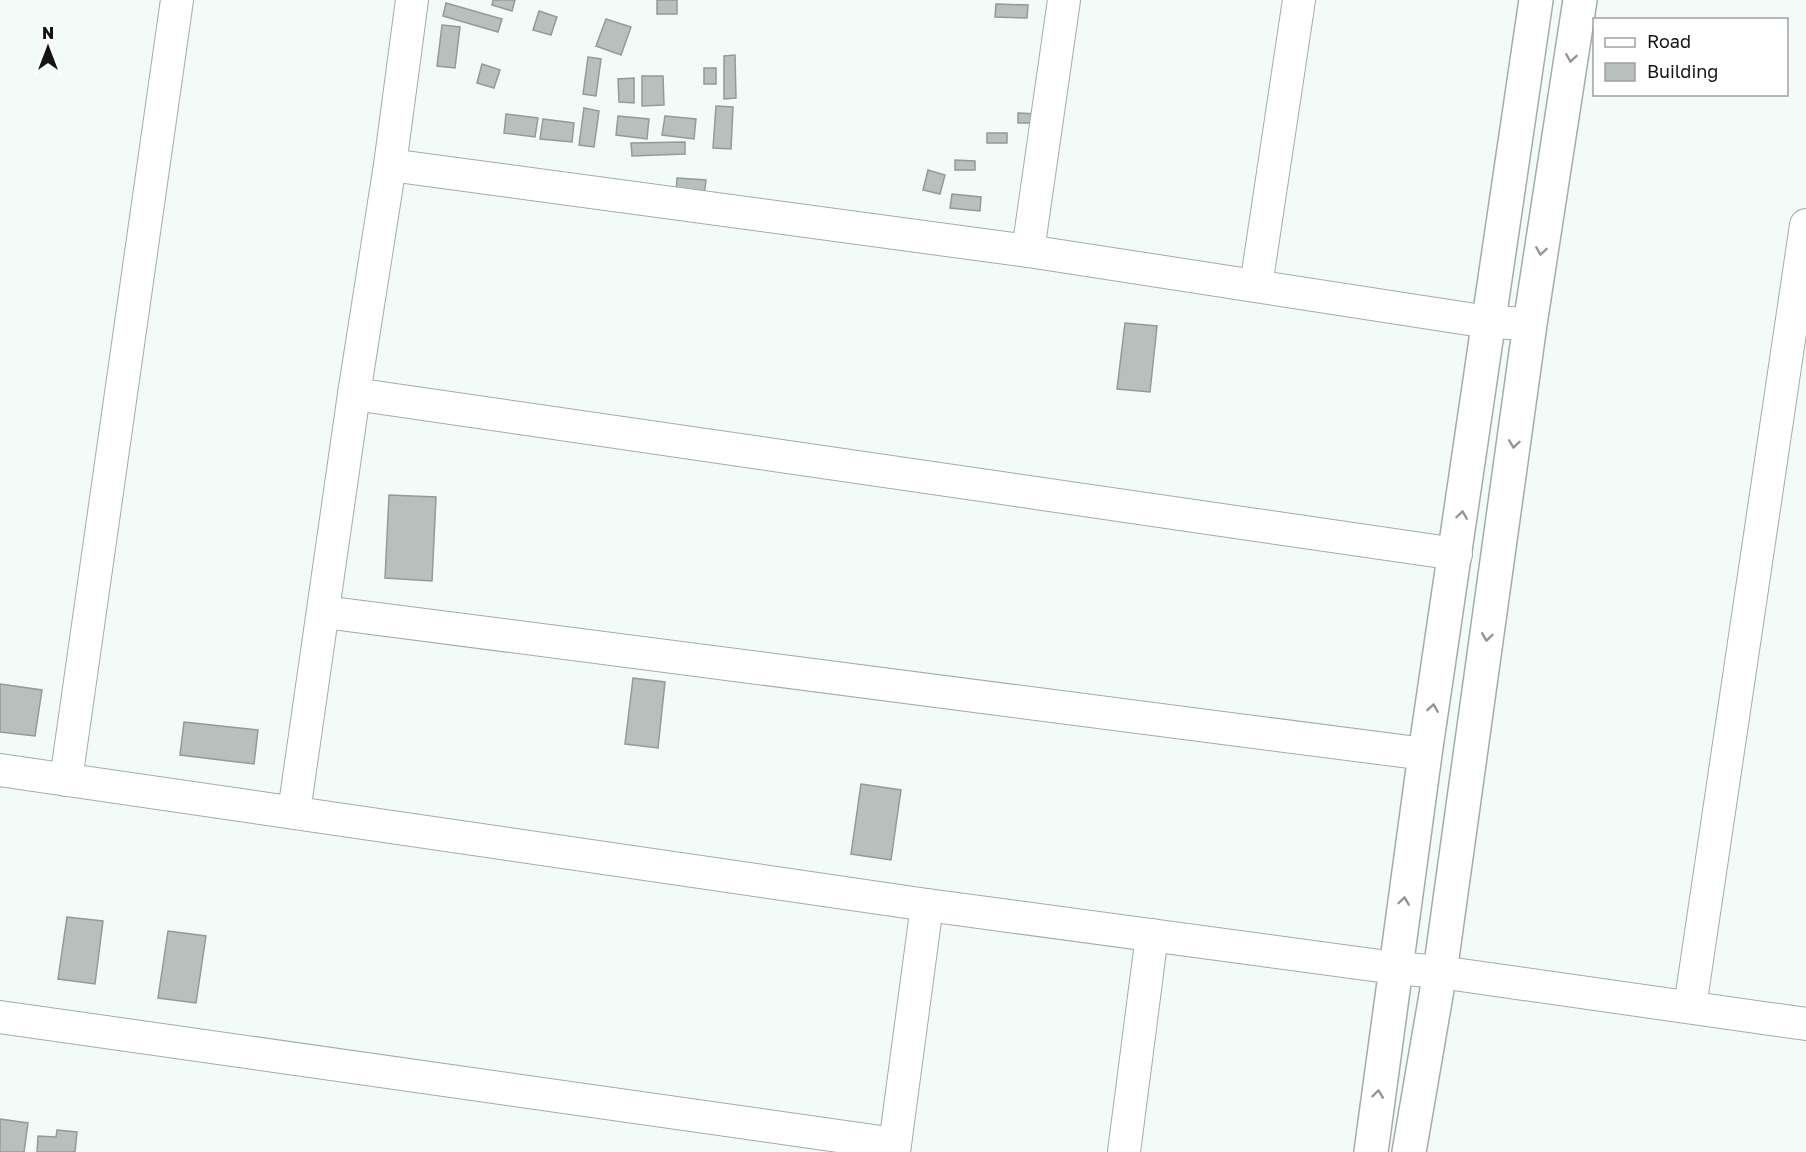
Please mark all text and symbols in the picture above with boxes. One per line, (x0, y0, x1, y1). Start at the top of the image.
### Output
north arrow (18, 18, 78, 78)
legend (1593, 18, 1788, 96)
text: N (42, 23, 54, 43)
text: Road (1647, 30, 1691, 52)
one-way arrow (1565, 52, 1578, 62)
text: Building (1647, 60, 1718, 82)
one-way arrow (1536, 246, 1548, 255)
one-way arrow (1508, 439, 1520, 448)
one-way arrow (1455, 510, 1467, 520)
one-way arrow (1481, 632, 1493, 641)
one-way arrow (1426, 703, 1438, 712)
one-way arrow (1398, 896, 1410, 905)
one-way arrow (1372, 1089, 1384, 1099)

